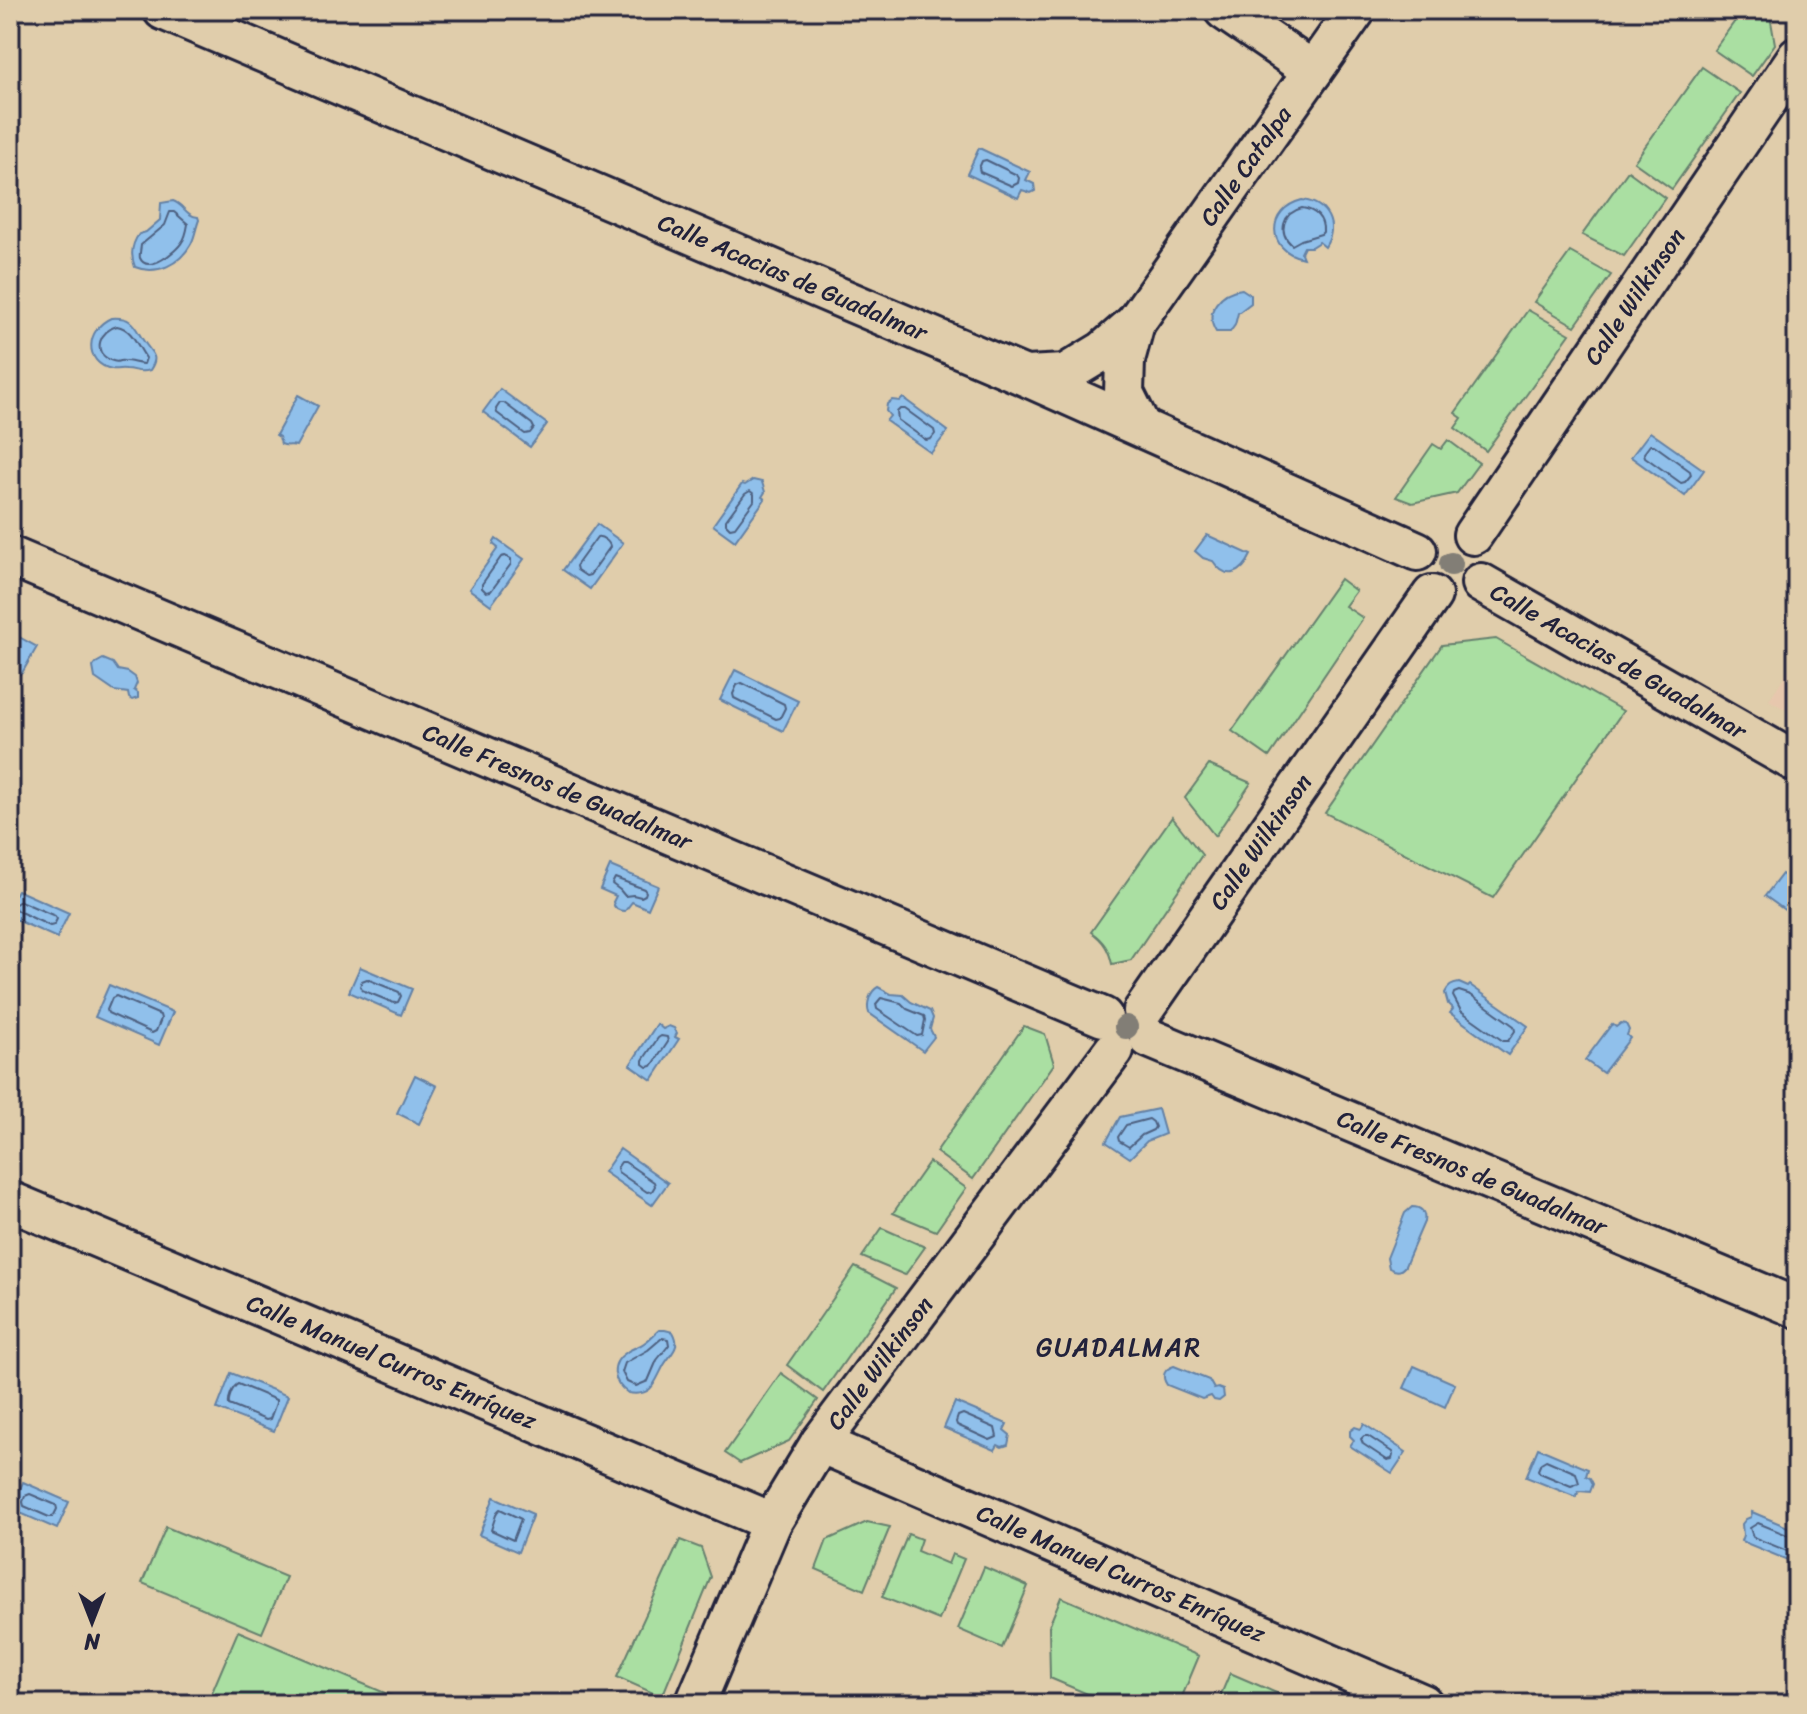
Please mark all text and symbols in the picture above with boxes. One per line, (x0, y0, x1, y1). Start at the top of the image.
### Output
street label: Calle Catalpa (1188, 96, 1304, 235)
street label: Calle Acacias de Guadalmar (651, 201, 936, 354)
street label: Calle Wilkinson (1573, 219, 1697, 374)
street label: Calle Acacias de Guadalmar (1482, 571, 1756, 752)
street label: Calle Fresnos de Guadalmar (416, 711, 701, 863)
street label: Calle Wilkinson (1198, 765, 1323, 919)
street label: Calle Fresnos de Guadalmar (1331, 1098, 1616, 1248)
street label: Calle Manuel Curros Enríquez (240, 1282, 544, 1442)
street label: Calle Wilkinson (815, 1287, 944, 1439)
district label: GUADALMAR (1036, 1324, 1202, 1370)
street label: Calle Manuel Curros Enríquez (970, 1492, 1273, 1655)
north arrow (52, 1582, 132, 1662)
text: N (84, 1622, 101, 1661)

